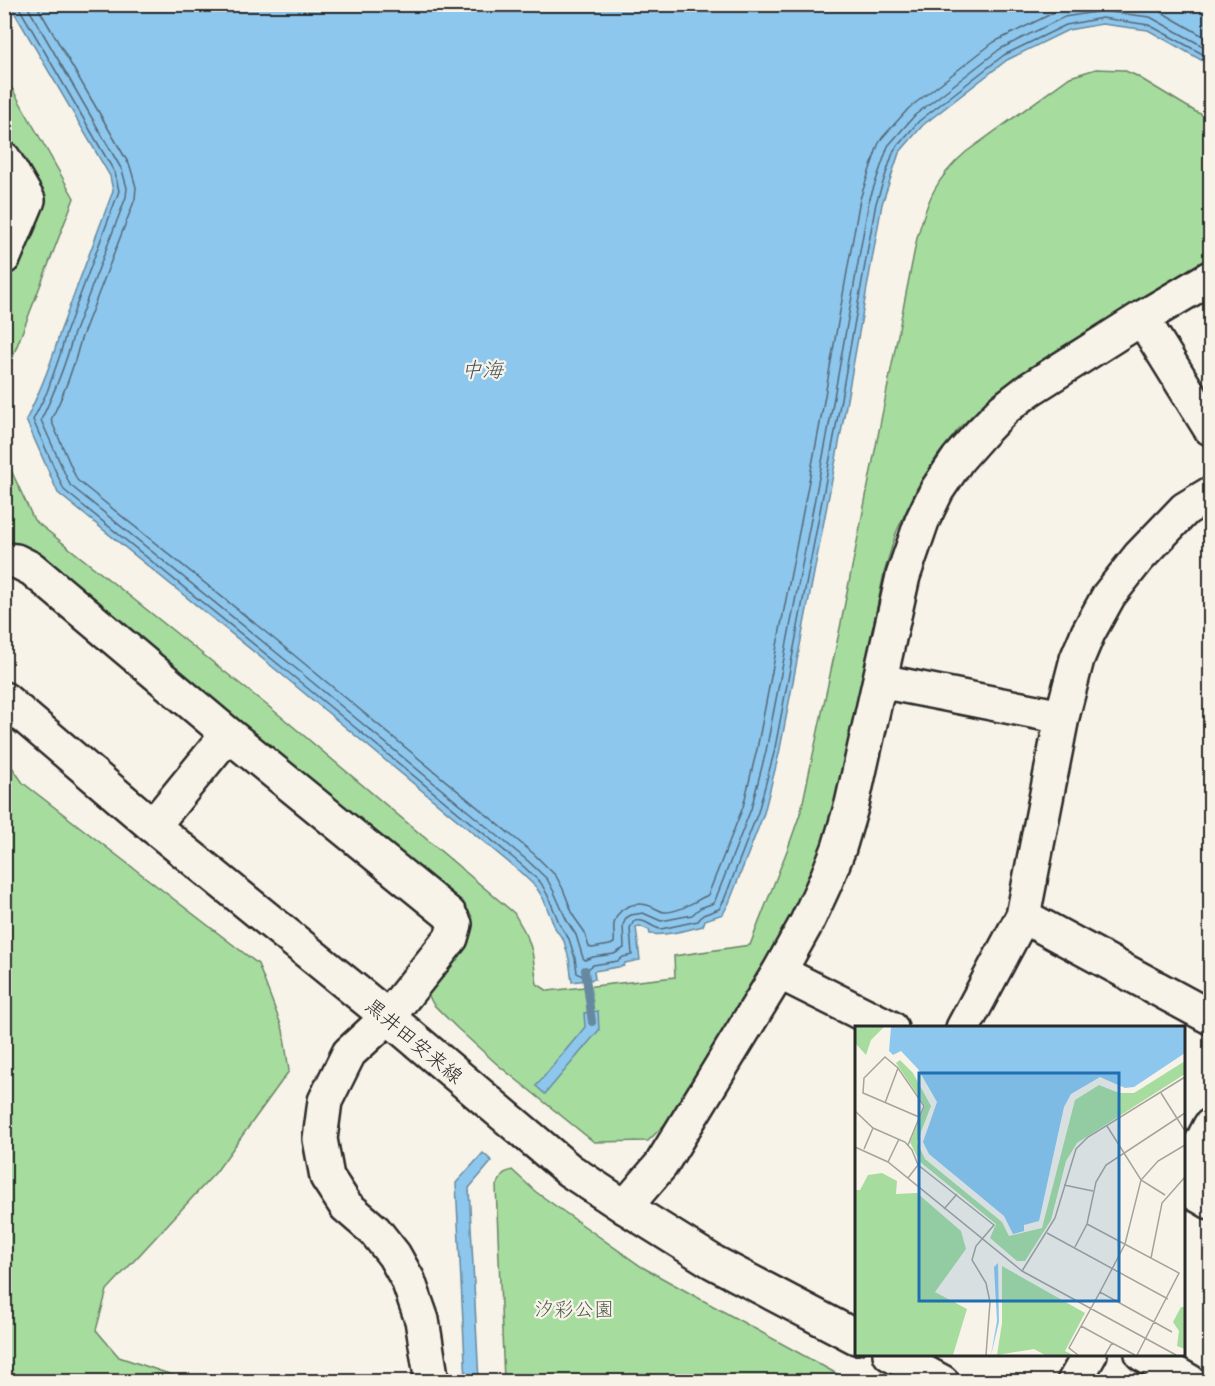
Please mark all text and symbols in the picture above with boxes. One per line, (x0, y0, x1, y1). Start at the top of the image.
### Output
water label: 中海 (461, 355, 505, 382)
street label: 黒井田安来線 (361, 991, 469, 1089)
inset map (855, 1026, 1185, 1356)
park label: 汐彩公園 (534, 1295, 614, 1321)

